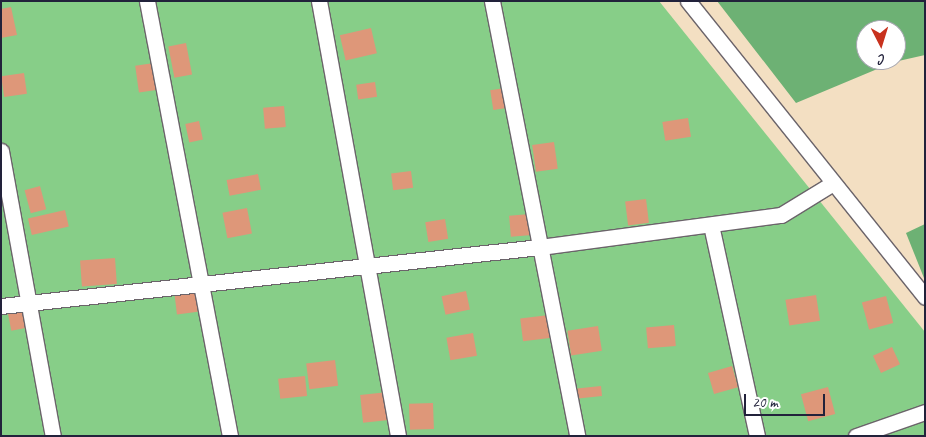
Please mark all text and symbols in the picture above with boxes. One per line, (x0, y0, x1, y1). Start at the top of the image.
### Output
north arrow (856, 20, 906, 70)
text: С (878, 51, 886, 68)
scale bar (746, 384, 827, 416)
text: 20 m (752, 393, 778, 412)

